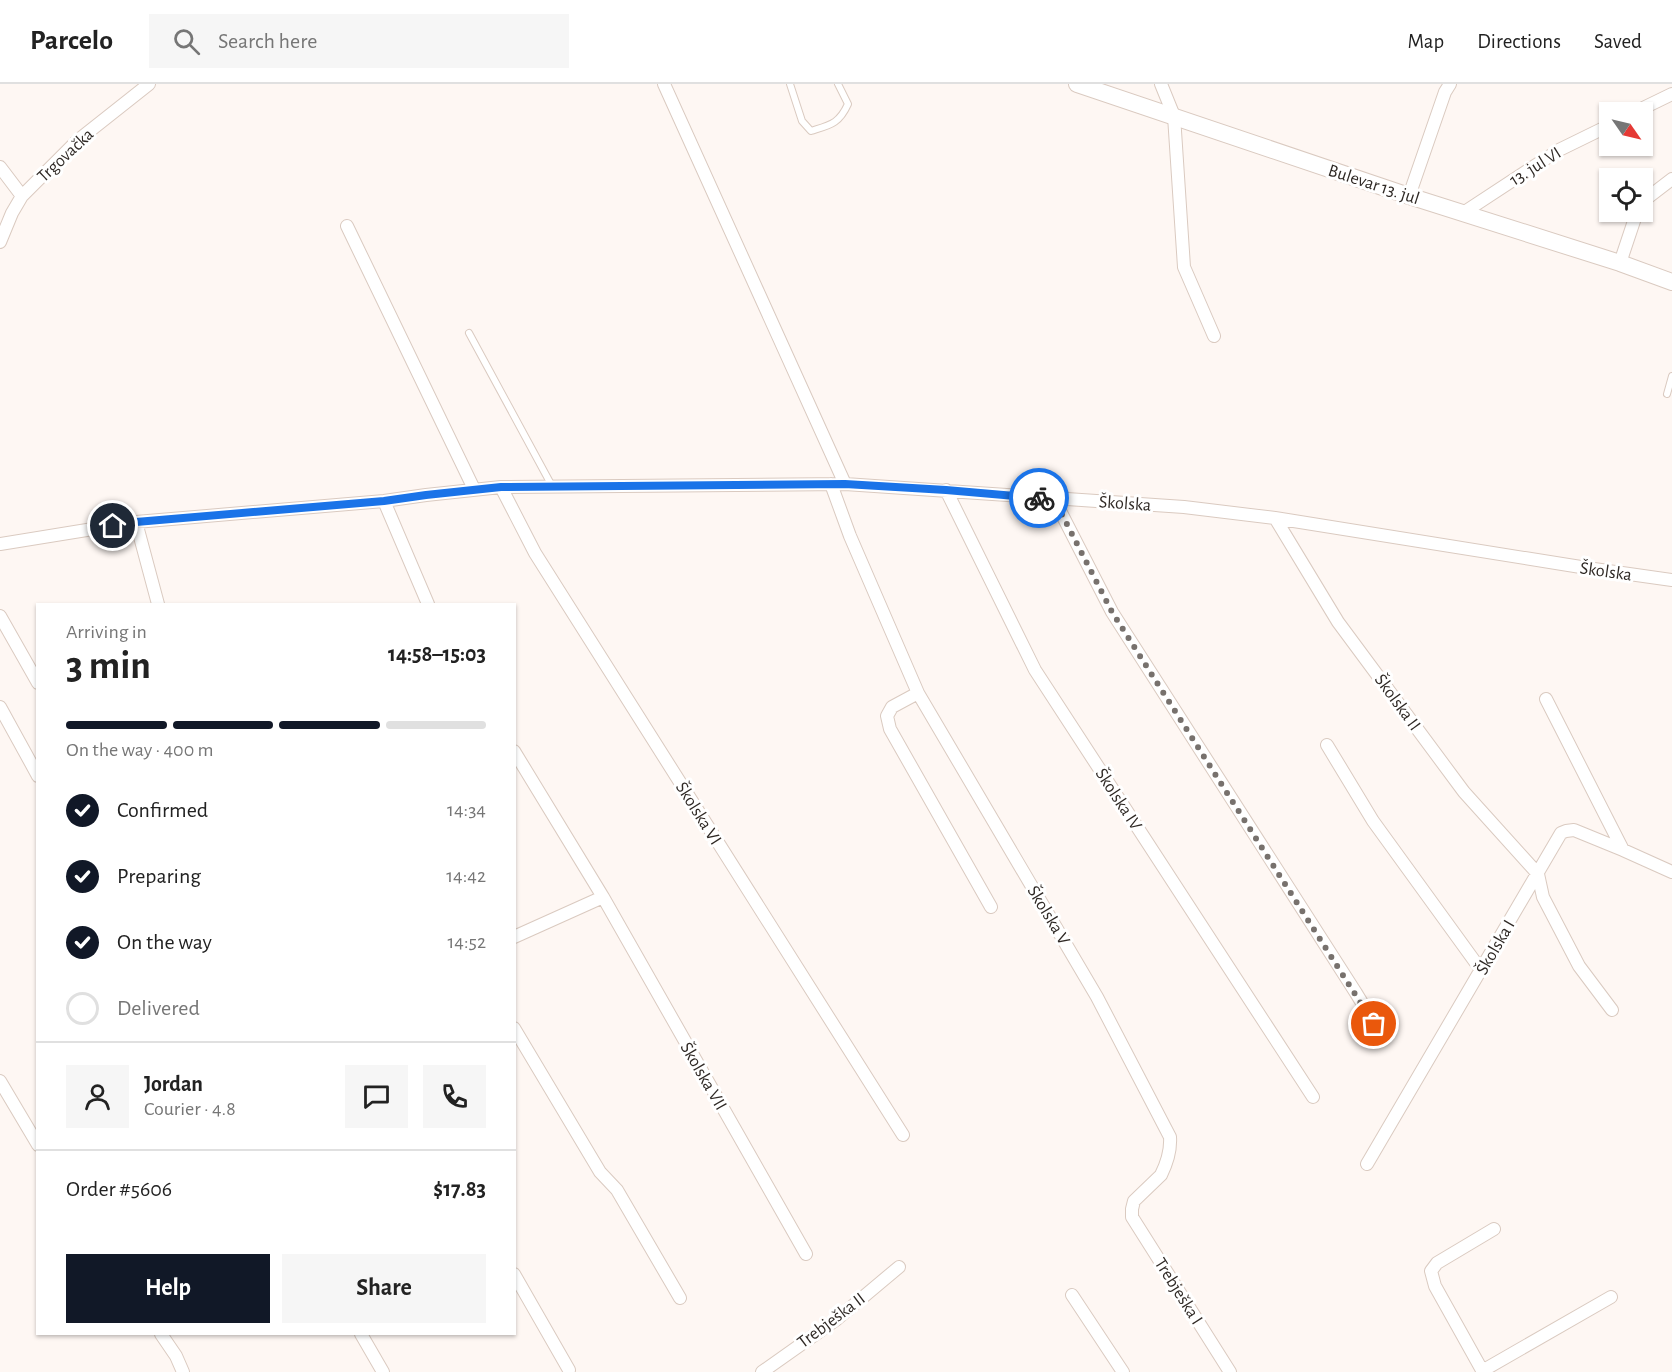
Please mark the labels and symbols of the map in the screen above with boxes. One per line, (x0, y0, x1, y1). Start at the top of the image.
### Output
north arrow (1599, 102, 1653, 156)
street label: Trgovačka (34, 125, 97, 186)
street label: 13. jul VI (1507, 144, 1564, 190)
street label: Bulevar 13. jul (1326, 162, 1422, 208)
courier (1009, 468, 1069, 528)
street label: Školska (1098, 490, 1152, 515)
pin (87, 500, 138, 551)
street label: Školska (1579, 556, 1633, 585)
street label: Školska II (1371, 669, 1426, 734)
street label: Školska IV (1092, 764, 1148, 835)
street label: Školska VI (672, 777, 727, 848)
street label: Školska V (1024, 881, 1076, 949)
street label: Školska I (1470, 915, 1519, 978)
pin (1348, 998, 1399, 1049)
street label: Školska VII (677, 1038, 732, 1114)
street label: Trebješka I (1151, 1255, 1206, 1328)
street label: Trebješka II (794, 1290, 869, 1352)

